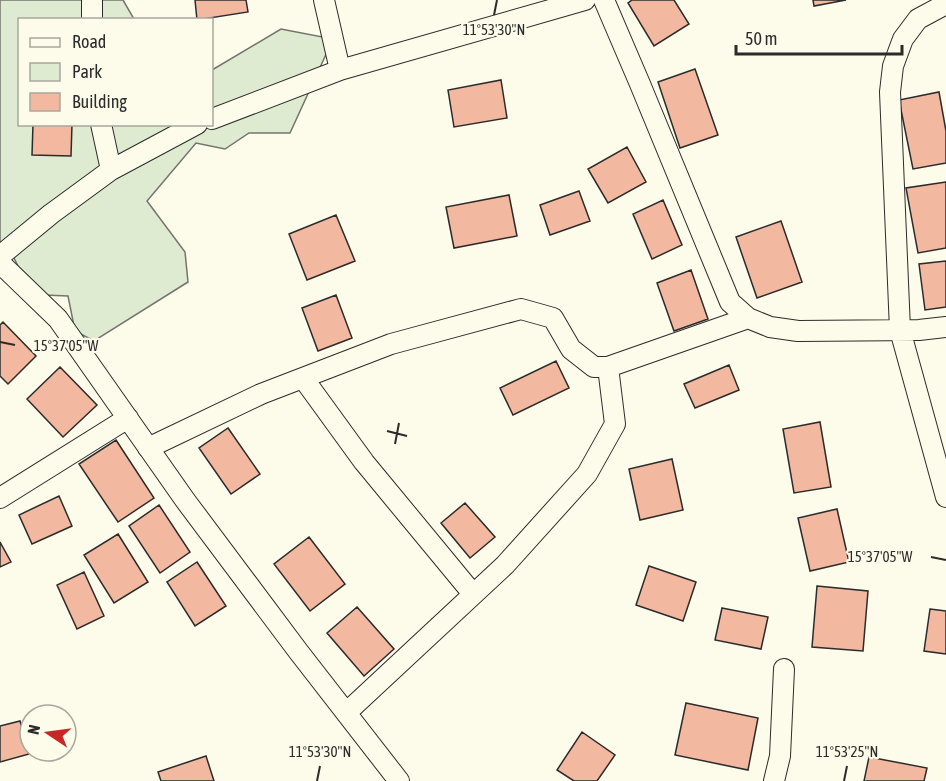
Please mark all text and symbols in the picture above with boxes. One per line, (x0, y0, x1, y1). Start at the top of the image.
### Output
legend (18, 18, 213, 126)
scale bar (736, 18, 902, 56)
text: 11°53'30"N (463, 21, 525, 38)
text: 50 m (745, 28, 777, 49)
text: Road (72, 31, 106, 52)
text: Park (72, 61, 102, 82)
text: Building (72, 91, 127, 112)
text: 15°37'05"W (34, 337, 98, 354)
text: 15°37'05"W (848, 548, 912, 565)
north arrow (18, 703, 78, 763)
text: N (24, 723, 43, 736)
text: 11°53'30"N (289, 743, 351, 760)
text: 11°53'25"N (816, 743, 878, 760)

